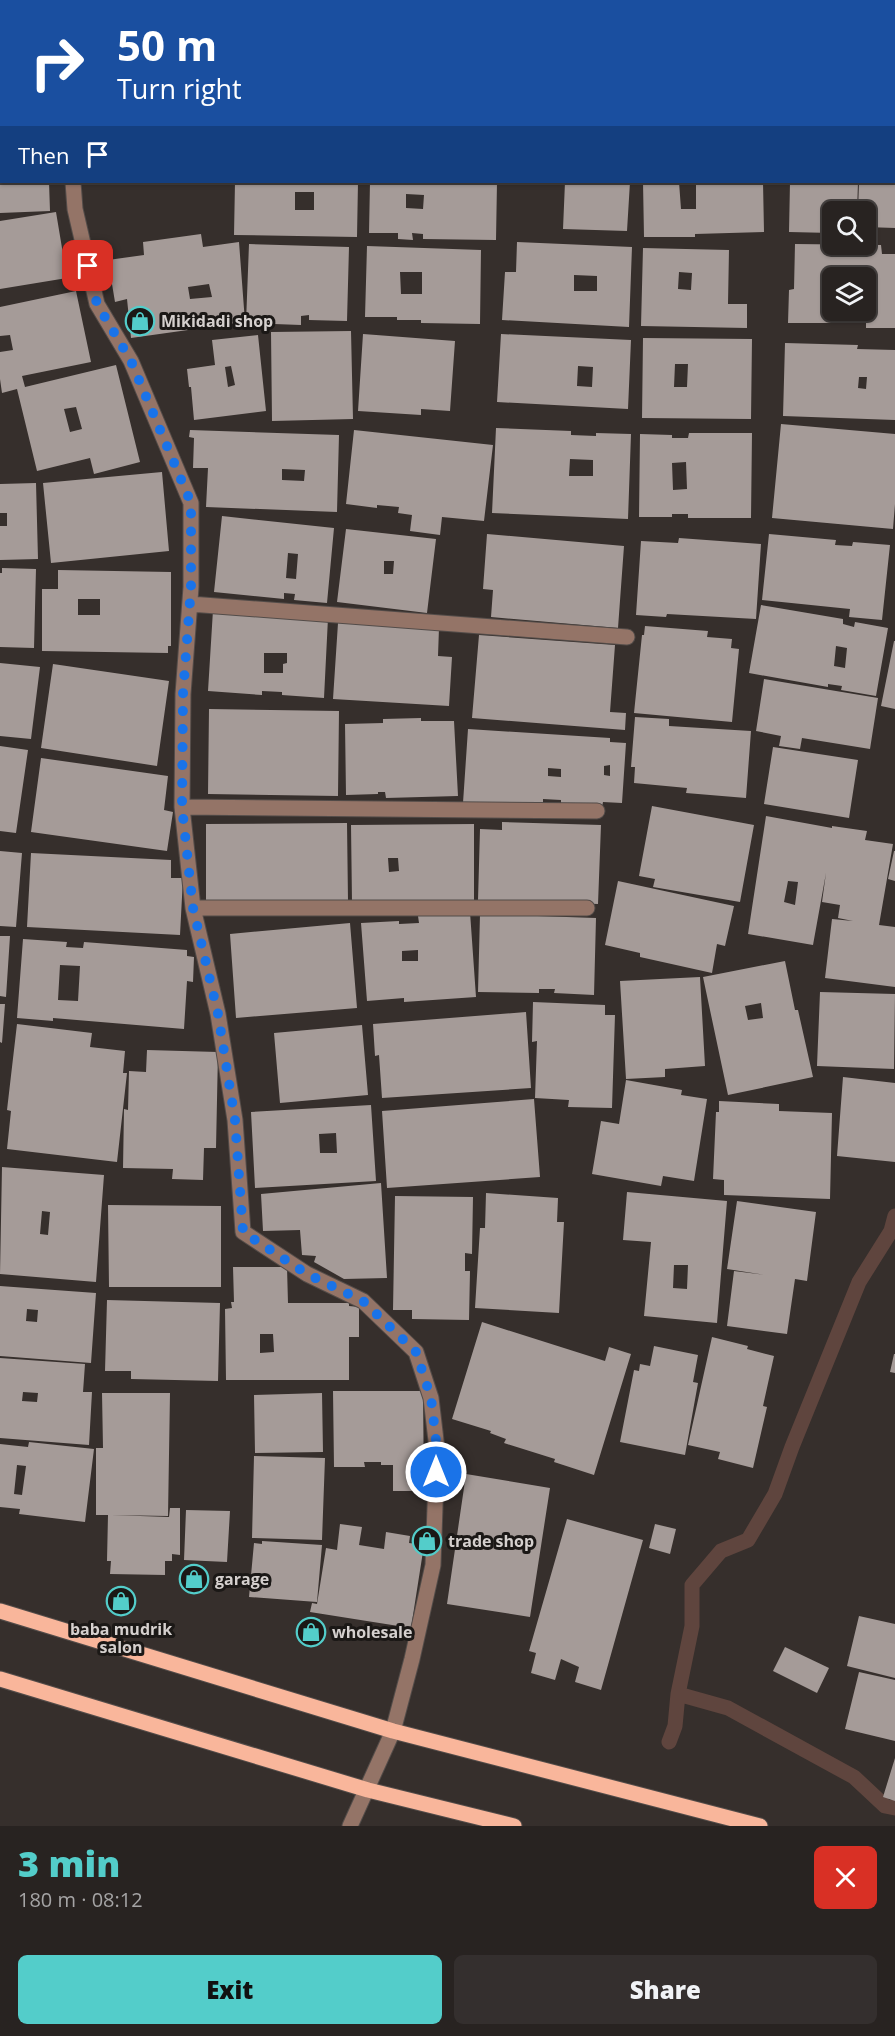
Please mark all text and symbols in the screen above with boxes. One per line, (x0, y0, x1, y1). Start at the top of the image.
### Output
text: 50 m (117, 16, 217, 73)
icon: right (18, 24, 96, 102)
text: Turn right (117, 70, 242, 107)
icon: arrive (81, 138, 114, 171)
text: Then (18, 140, 69, 170)
map controls (822, 201, 876, 321)
button: search (822, 201, 876, 255)
pin (62, 240, 113, 291)
icon: arrive (71, 249, 104, 282)
button: layers (822, 267, 876, 321)
shop icon: Mikidadi shop (124, 305, 156, 337)
place label: Mikidadi shop (161, 310, 273, 332)
position arrow (404, 1440, 468, 1504)
shop icon: trade shop (411, 1525, 443, 1557)
place label: trade shop (448, 1530, 534, 1552)
shop icon: garage (178, 1563, 210, 1595)
place label: garage (215, 1568, 269, 1590)
shop icon: baba mudrik salon (105, 1585, 137, 1617)
shop icon: wholesale (295, 1616, 327, 1648)
place label: baba mudrik salon (70, 1618, 172, 1658)
place label: wholesale (332, 1621, 412, 1643)
text: 3 min (18, 1839, 120, 1888)
button: close (814, 1846, 877, 1909)
text: 180 m · 08:12 (18, 1886, 143, 1913)
button: Exit (18, 1955, 442, 2024)
button: Share (454, 1955, 877, 2024)

